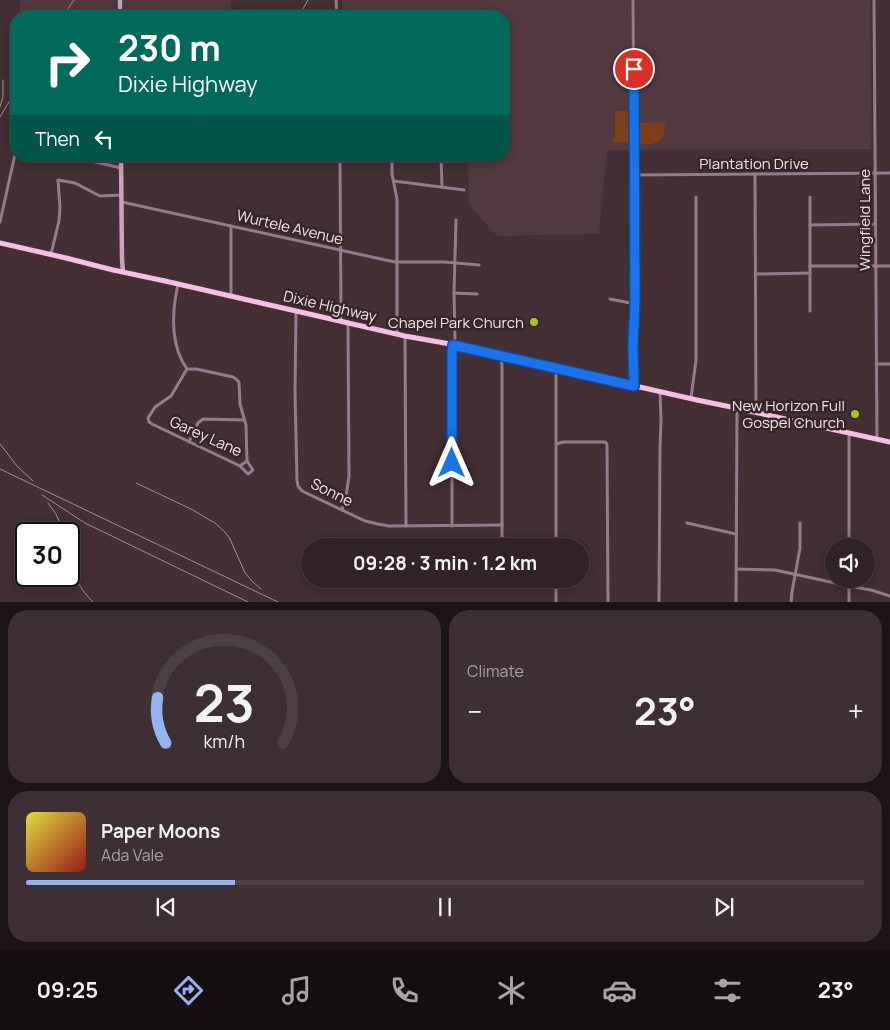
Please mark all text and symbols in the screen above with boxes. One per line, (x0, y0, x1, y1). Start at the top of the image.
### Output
text: 230 m (118, 24, 221, 72)
icon: right (35, 30, 100, 95)
pin (613, 48, 655, 90)
icon: arrive (620, 55, 648, 83)
text: Dixie Highway (118, 69, 258, 99)
icon: left (90, 125, 118, 153)
text: Then (35, 126, 80, 152)
street label: Plantation Drive (699, 153, 809, 174)
street label: Wingfield Lane (854, 169, 875, 271)
street label: Wurtele Avenue (235, 205, 346, 250)
street label: Dixie Highway (281, 285, 379, 327)
place label: Chapel Park Church (388, 312, 524, 333)
marker: Chapel Park Church (528, 316, 540, 328)
place label: New Horizon Full Gospel Church (732, 395, 845, 433)
marker: New Horizon Full Gospel Church (849, 408, 861, 420)
street label: Garey Lane (166, 411, 246, 461)
position arrow (425, 436, 477, 488)
street label: Sonne (307, 473, 357, 511)
speed limit sign: 30 (15, 522, 80, 587)
map controls (825, 538, 875, 588)
button: sound (825, 538, 875, 588)
text: 09:28 · 3 min · 1.2 km (353, 550, 537, 576)
text: Climate (467, 660, 524, 682)
text: 23 (194, 667, 255, 738)
text: 23° (634, 684, 696, 736)
text: − (467, 692, 482, 730)
text: + (848, 692, 864, 730)
text: km/h (204, 729, 245, 753)
text: Paper Moons (101, 818, 220, 844)
text: Ada Vale (101, 844, 164, 866)
icon: previous (152, 893, 180, 921)
icon: pause (431, 893, 459, 921)
icon: next (710, 893, 738, 921)
icon: directions (171, 973, 206, 1008)
icon: music (279, 973, 314, 1008)
icon: phone (387, 973, 422, 1008)
icon: climate (494, 973, 529, 1008)
icon: car (602, 973, 637, 1008)
icon: filters (710, 973, 745, 1008)
text: 09:25 (36, 975, 98, 1005)
text: 23° (818, 975, 854, 1005)

